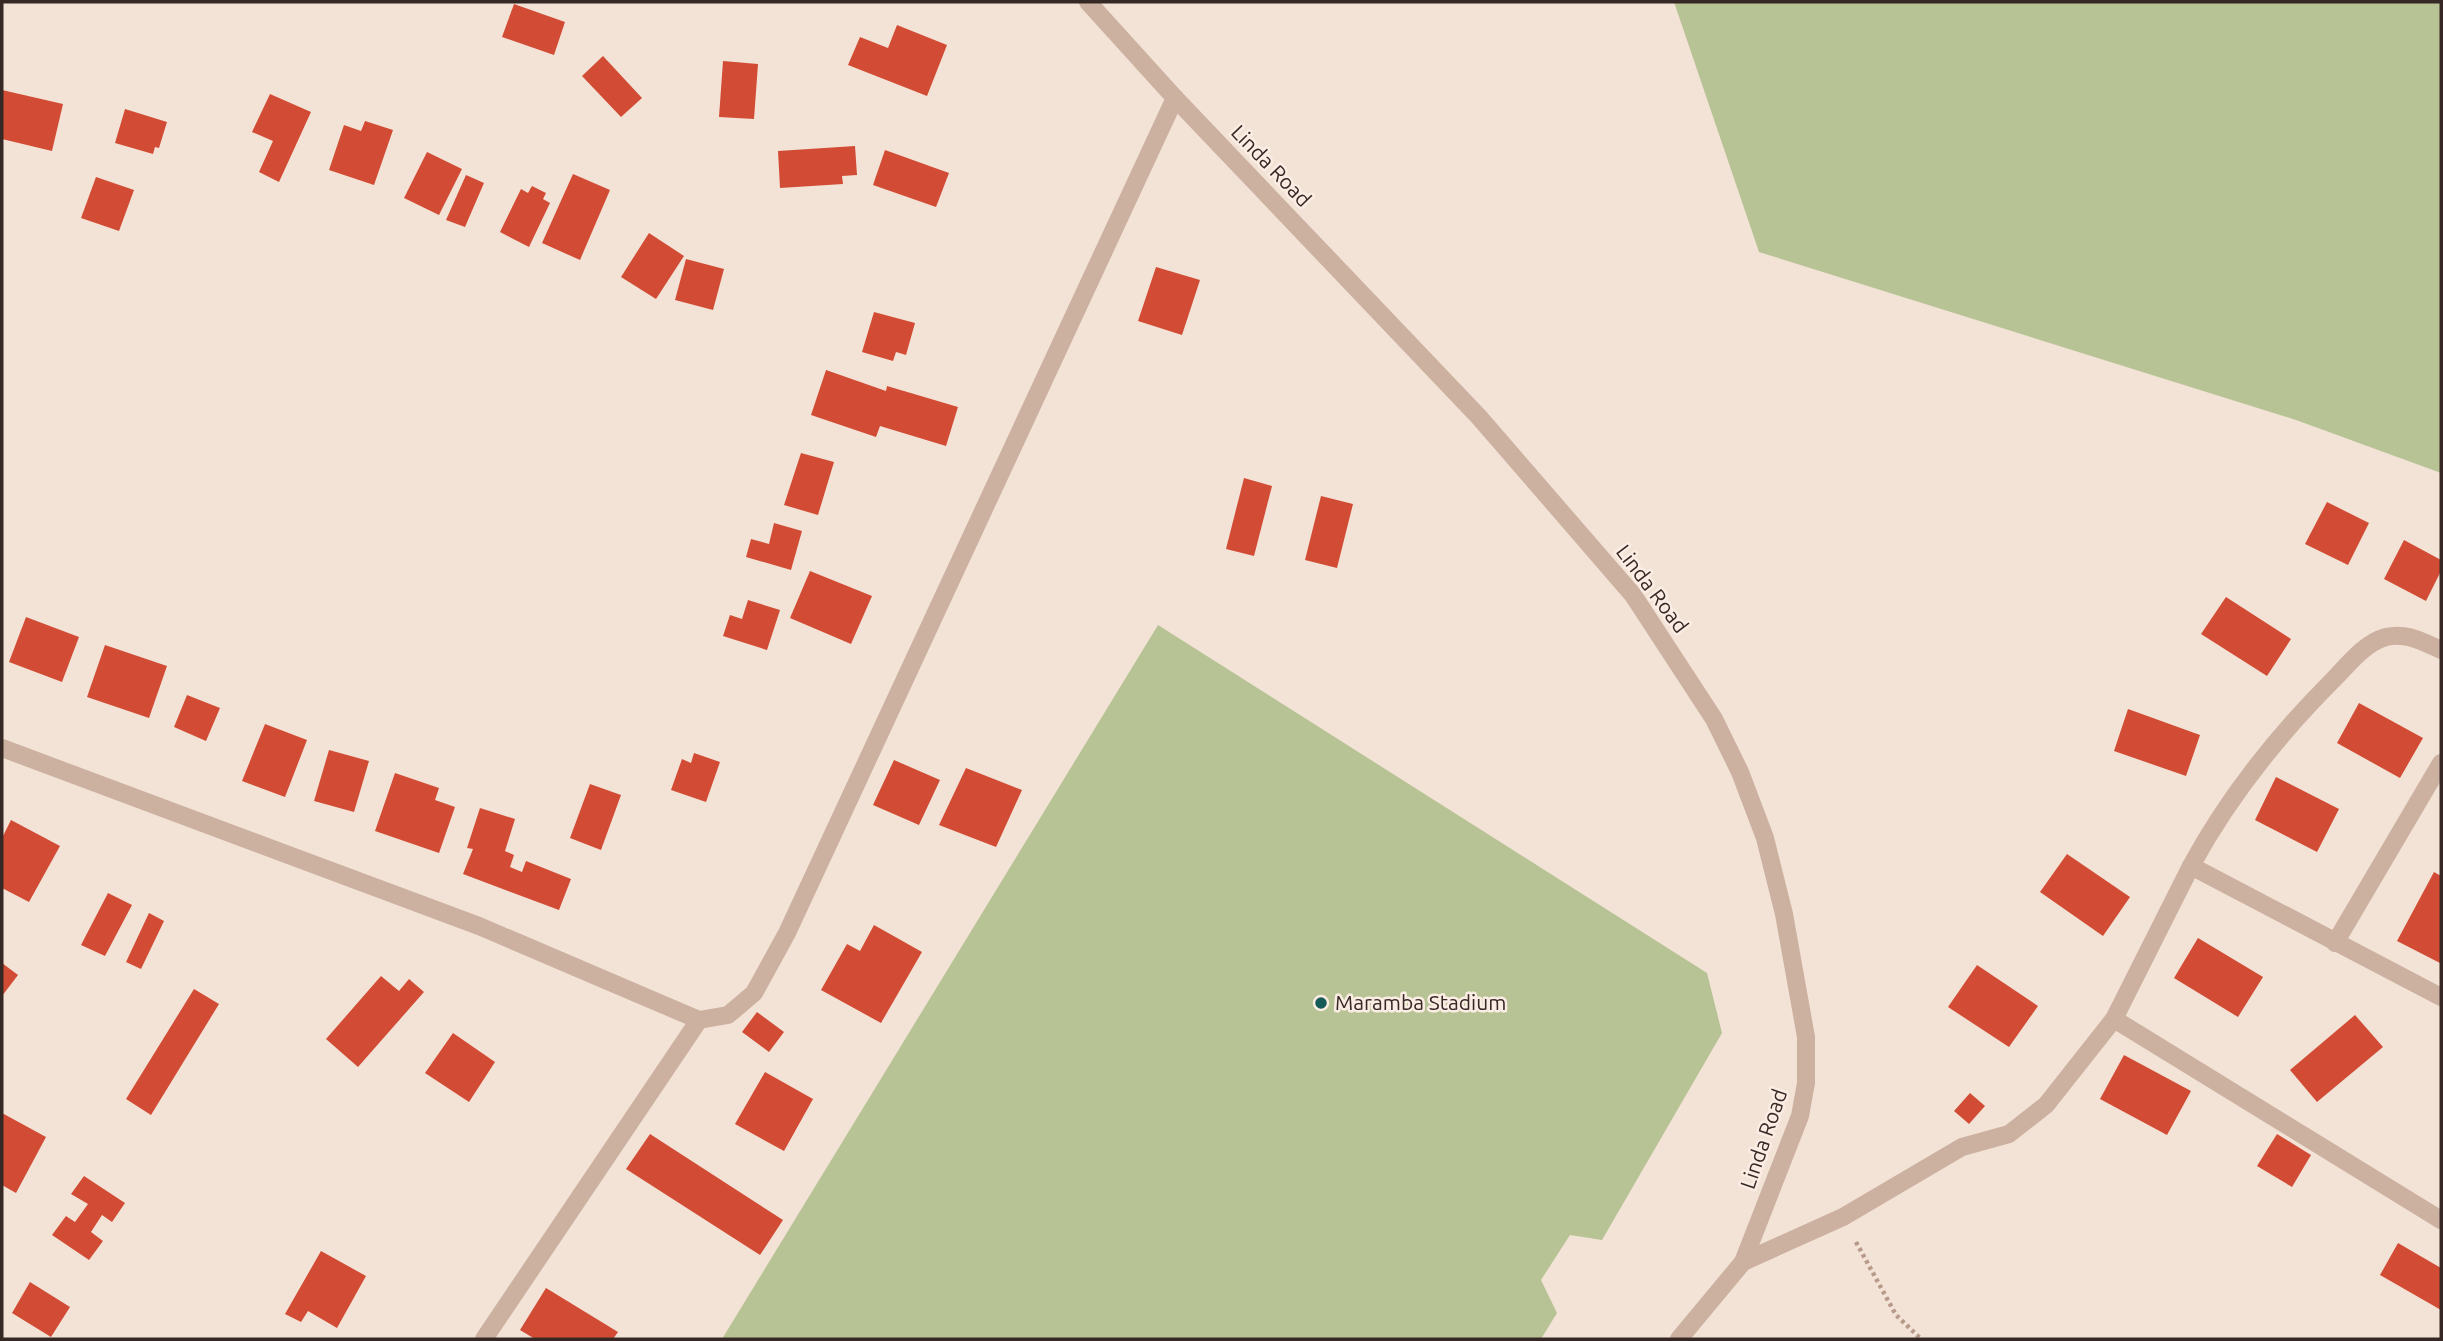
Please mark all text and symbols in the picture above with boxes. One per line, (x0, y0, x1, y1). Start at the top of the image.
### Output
street label: Linda Road (1227, 120, 1317, 211)
street label: Linda Road (1612, 540, 1694, 637)
place label: Maramba Stadium (1335, 990, 1506, 1014)
marker: Maramba Stadium (1313, 995, 1329, 1011)
street label: Linda Road (1735, 1086, 1791, 1192)

